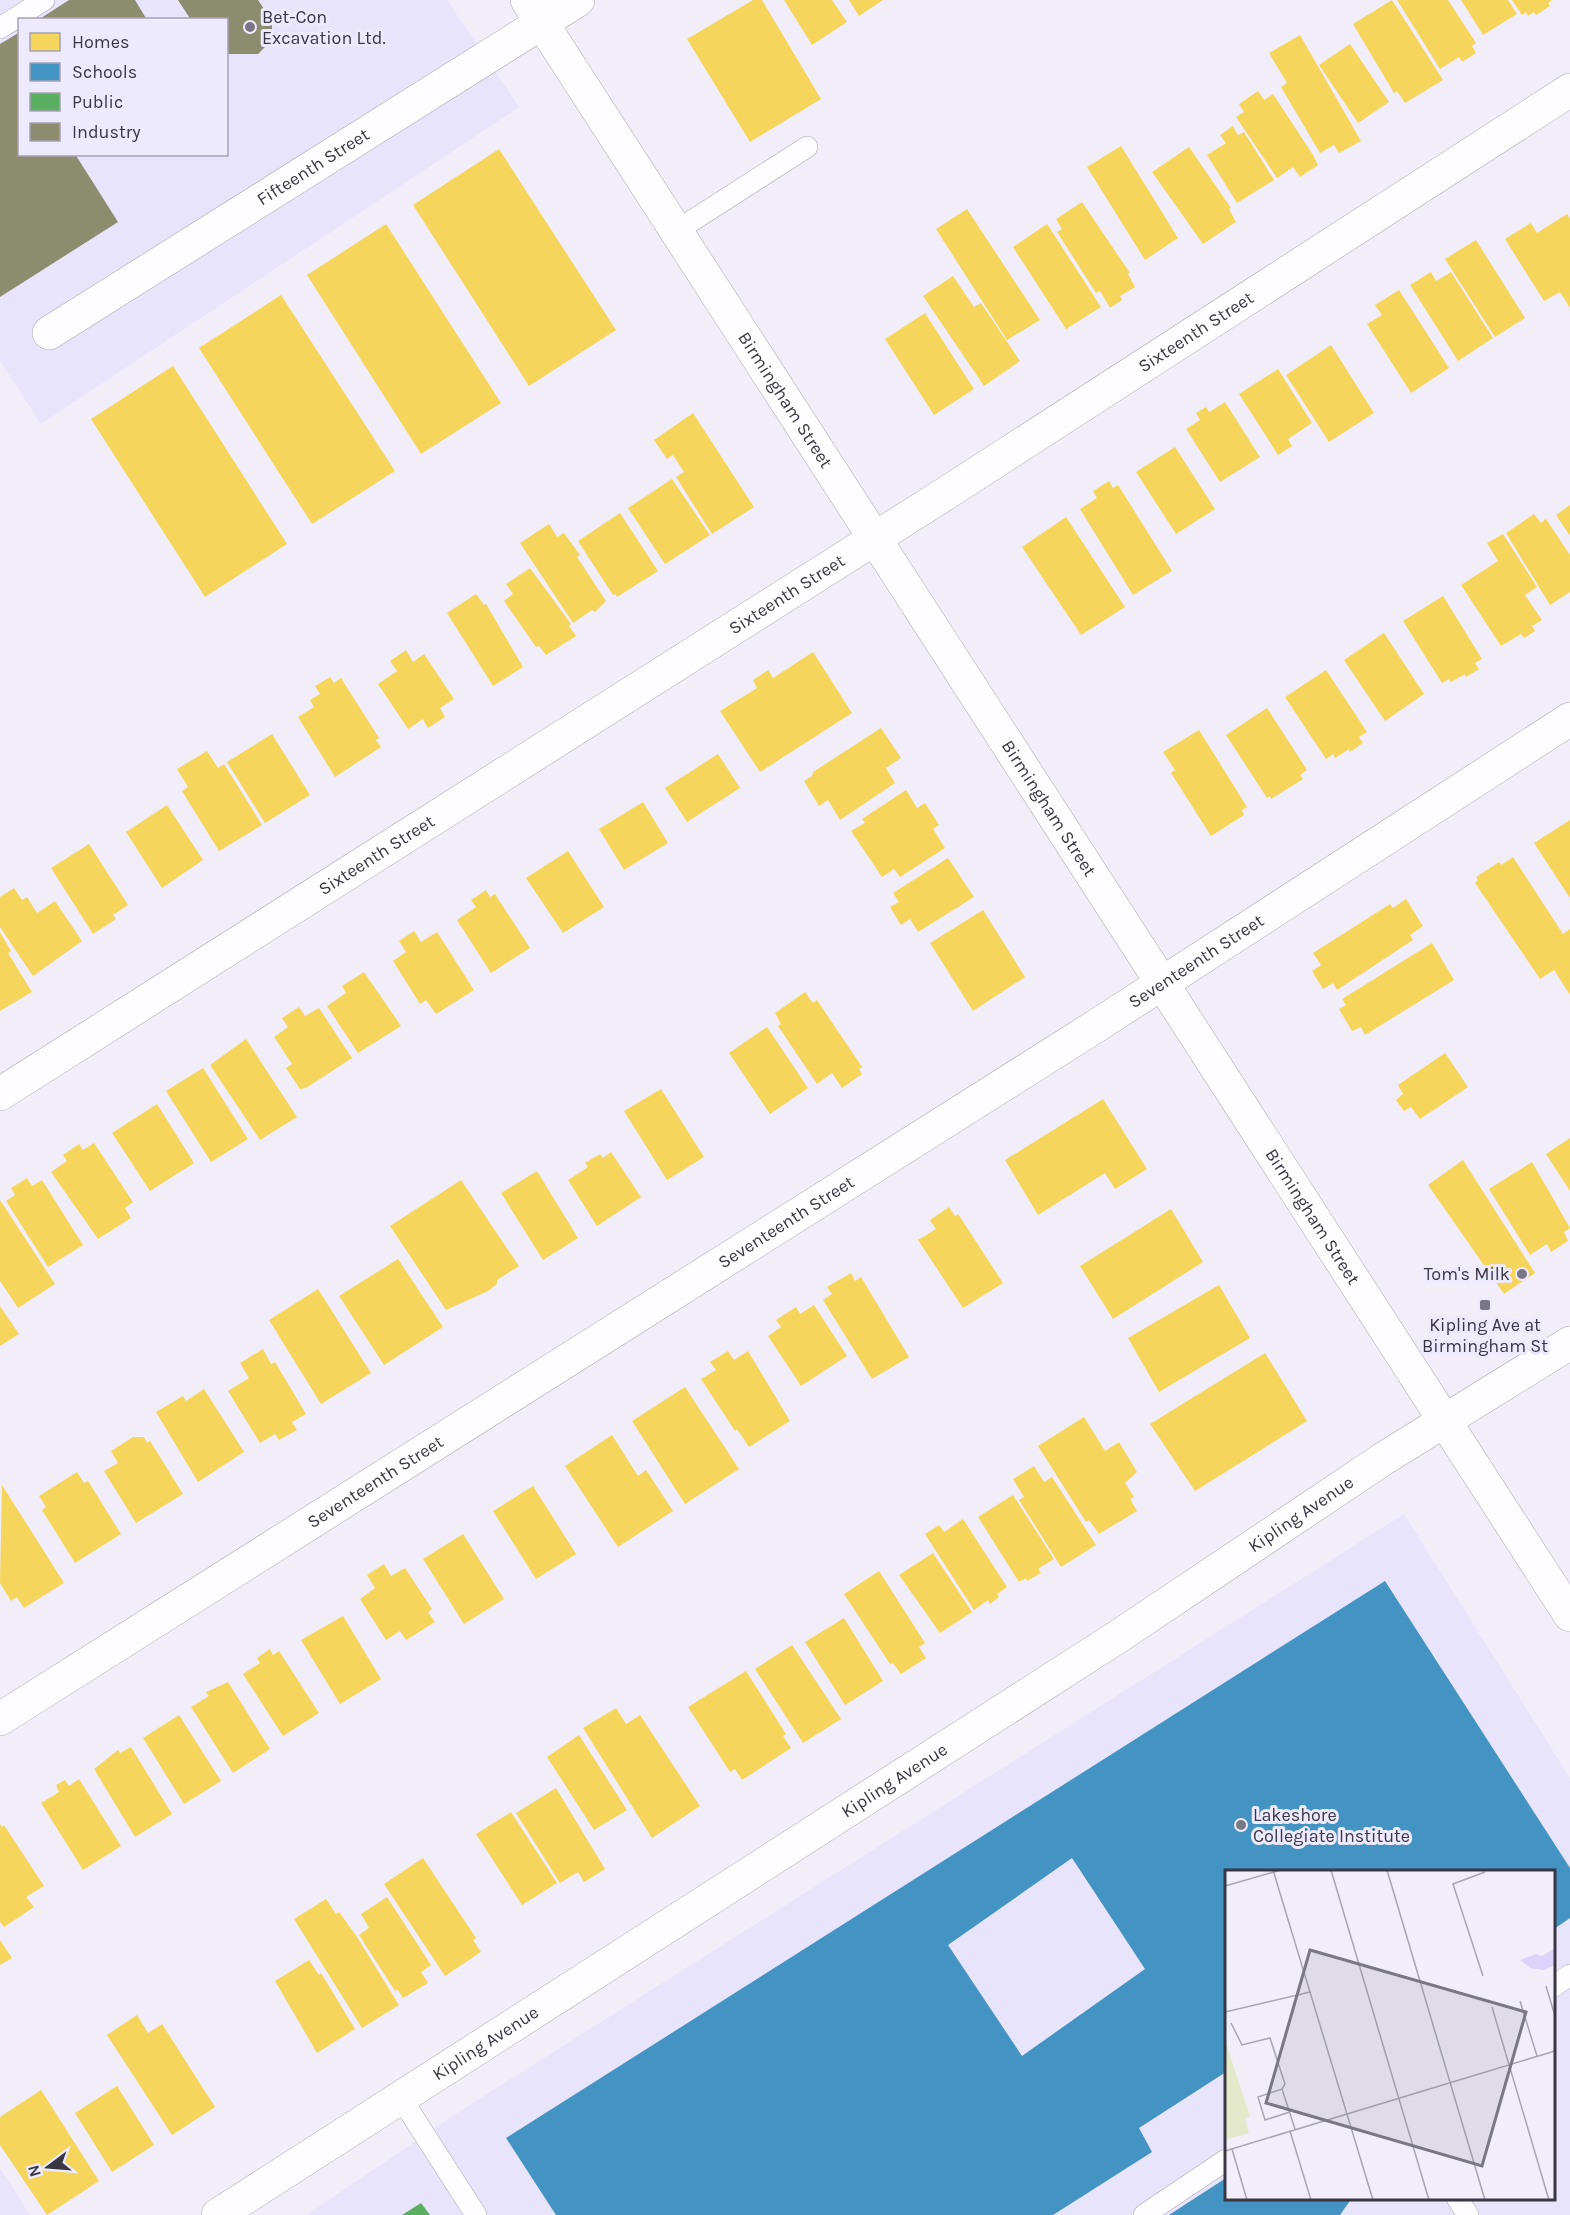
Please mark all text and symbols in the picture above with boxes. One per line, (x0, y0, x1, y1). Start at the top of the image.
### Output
place label: Bet-Con Excavation Ltd. (262, 6, 386, 49)
legend (18, 18, 228, 156)
marker: Bet-Con Excavation Ltd. (243, 20, 257, 34)
text: Homes (72, 31, 129, 53)
text: Schools (72, 61, 137, 83)
text: Public (72, 91, 123, 113)
text: Industry (72, 121, 141, 143)
street label: Fifteenth Street (253, 123, 373, 210)
street label: Sixteenth Street (1134, 286, 1258, 377)
street label: Birmingham Street (733, 328, 837, 472)
street label: Sixteenth Street (725, 549, 849, 639)
street label: Birmingham Street (997, 736, 1101, 881)
street label: Sixteenth Street (314, 810, 439, 900)
street label: Seventeenth Street (1124, 909, 1268, 1013)
street label: Birmingham Street (1261, 1144, 1365, 1289)
street label: Seventeenth Street (714, 1171, 858, 1273)
place label: Tom's Milk (1424, 1263, 1510, 1285)
marker: Tom's Milk (1515, 1267, 1529, 1281)
marker: Kipling Ave at Birmingham St (1478, 1298, 1492, 1312)
place label: Kipling Ave at Birmingham St (1422, 1314, 1548, 1357)
street label: Seventeenth Street (303, 1430, 448, 1533)
street label: Kipling Avenue (1244, 1471, 1358, 1557)
street label: Kipling Avenue (837, 1738, 952, 1823)
place label: Lakeshore Collegiate Institute (1253, 1804, 1410, 1847)
marker: Lakeshore Collegiate Institute (1234, 1818, 1248, 1832)
inset map (1225, 1870, 1555, 2200)
street label: Kipling Avenue (428, 2001, 543, 2085)
north arrow (18, 2137, 78, 2197)
text: N (23, 2163, 45, 2179)

